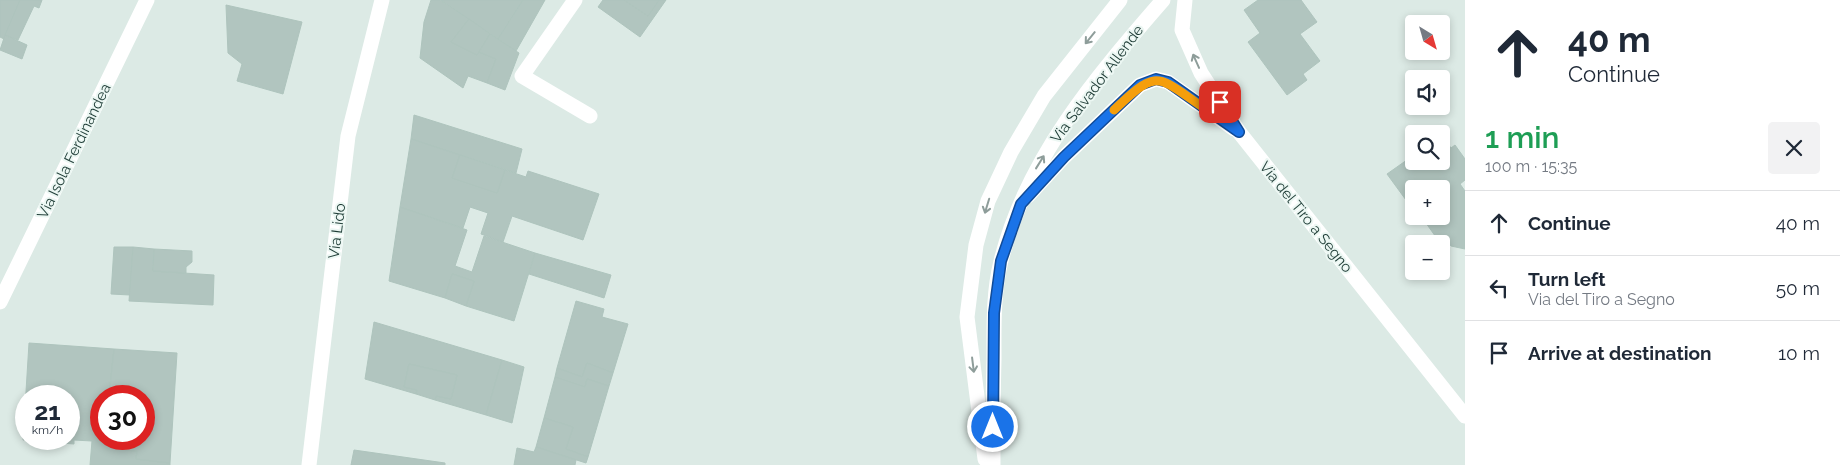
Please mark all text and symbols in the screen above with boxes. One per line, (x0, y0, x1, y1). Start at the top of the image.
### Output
north arrow (1405, 15, 1450, 60)
map controls (1405, 15, 1450, 280)
text: 40 m (1568, 19, 1650, 60)
icon: ahead (1485, 20, 1550, 85)
street label: Via Salvador Allende (1047, 21, 1147, 147)
one-way arrow (1084, 31, 1095, 44)
one-way arrow (1190, 54, 1200, 69)
text: Continue (1568, 61, 1660, 87)
button: sound (1405, 70, 1450, 115)
street label: Via Isola Ferdinandea (33, 80, 115, 222)
pin (1199, 81, 1241, 123)
icon: arrive (1206, 88, 1234, 116)
text: 1 min (1485, 120, 1560, 155)
button: close (1768, 122, 1820, 174)
button: search (1405, 125, 1450, 170)
one-way arrow (1035, 155, 1045, 169)
text: 100 m · 15:35 (1485, 157, 1577, 176)
street label: Via del Tiro a Segno (1256, 158, 1356, 276)
button: + (1405, 180, 1450, 225)
one-way arrow (982, 197, 992, 213)
street label: Via Lido (325, 202, 349, 260)
icon: ahead (1485, 209, 1513, 237)
text: Continue (1528, 212, 1611, 234)
text: 40 m (1776, 212, 1820, 234)
button: − (1405, 235, 1450, 280)
text: Turn left (1528, 268, 1605, 290)
icon: left (1485, 274, 1513, 302)
text: 50 m (1776, 277, 1820, 299)
text: Via del Tiro a Segno (1528, 290, 1675, 309)
icon: arrive (1485, 339, 1513, 367)
text: Arrive at destination (1528, 342, 1712, 364)
text: 10 m (1778, 342, 1820, 364)
one-way arrow (968, 357, 978, 373)
speed limit sign: 30 (90, 385, 155, 450)
text: 21 (34, 396, 61, 426)
position arrow (966, 400, 1018, 452)
text: km/h (32, 423, 63, 437)

